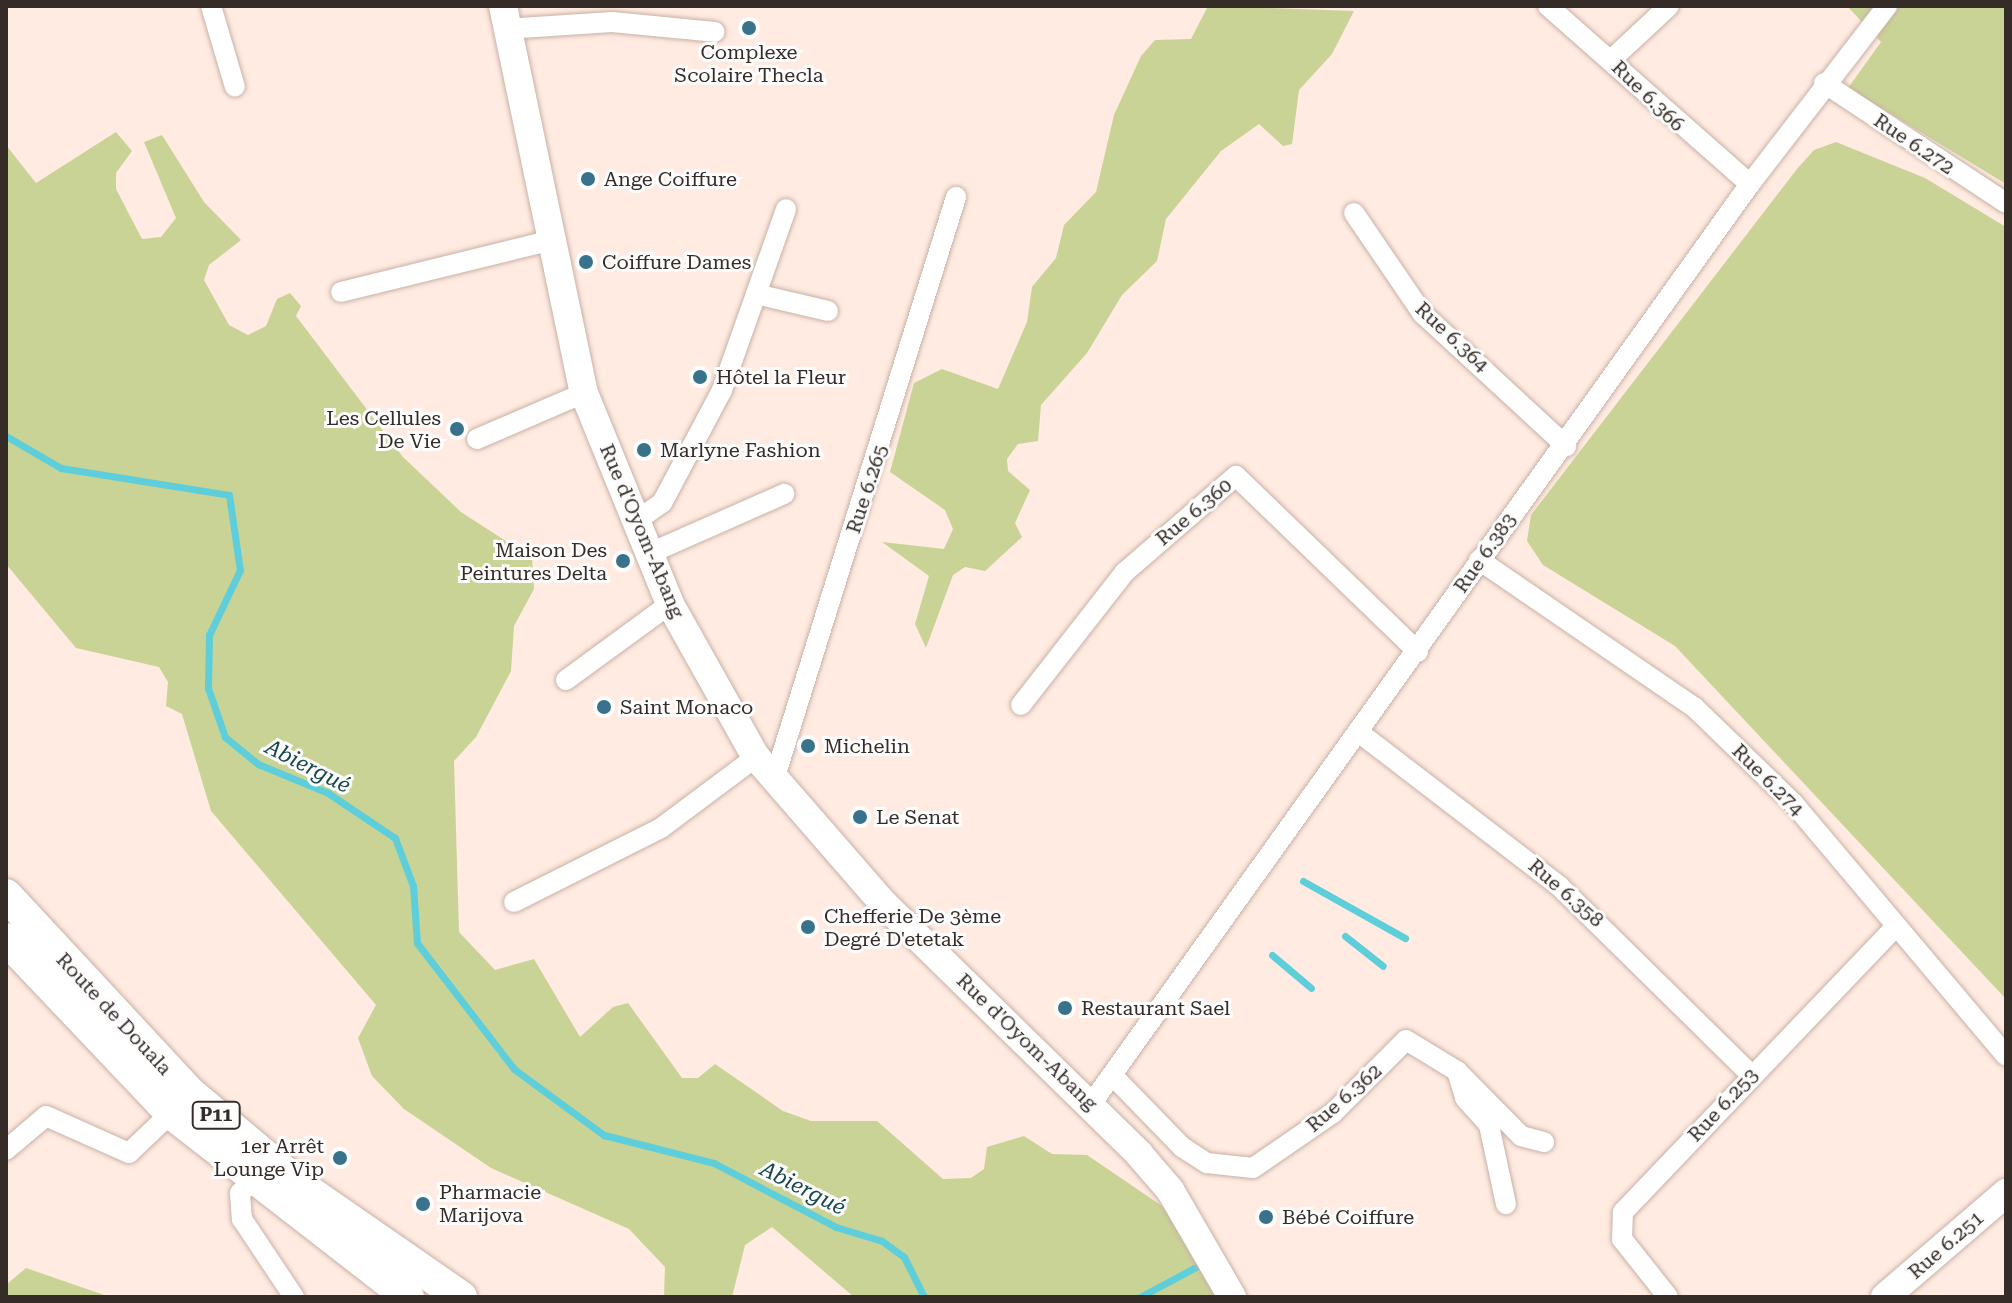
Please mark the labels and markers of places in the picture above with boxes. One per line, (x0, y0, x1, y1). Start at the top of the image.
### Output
marker: Complexe Scolaire Thecla (740, 19, 758, 37)
place label: Complexe Scolaire Thecla (674, 40, 824, 87)
place label: Ange Coiffure (604, 167, 737, 191)
marker: Ange Coiffure (579, 170, 597, 188)
place label: Coiffure Dames (602, 250, 751, 274)
marker: Coiffure Dames (577, 253, 595, 271)
place label: Hôtel la Fleur (716, 365, 846, 389)
marker: Hôtel la Fleur (691, 368, 709, 386)
place label: Les Cellules De Vie (326, 406, 441, 453)
marker: Les Cellules De Vie (448, 420, 466, 438)
place label: Marlyne Fashion (660, 438, 821, 462)
marker: Marlyne Fashion (635, 441, 653, 459)
place label: Maison Des Peintures Delta (460, 538, 607, 585)
marker: Maison Des Peintures Delta (614, 552, 632, 570)
place label: Saint Monaco (620, 695, 753, 719)
marker: Saint Monaco (595, 698, 613, 716)
place label: Michelin (824, 734, 910, 758)
marker: Michelin (799, 737, 817, 755)
place label: Le Senat (876, 805, 959, 829)
marker: Le Senat (851, 808, 869, 826)
place label: Chefferie De 3ème Degré D'etetak (824, 904, 1001, 951)
marker: Chefferie De 3ème Degré D'etetak (799, 918, 817, 936)
place label: Restaurant Sael (1081, 996, 1230, 1020)
marker: Restaurant Sael (1056, 999, 1074, 1017)
place label: 1er Arrêt Lounge Vip (214, 1134, 324, 1181)
marker: 1er Arrêt Lounge Vip (331, 1149, 349, 1167)
place label: Pharmacie Marijova (439, 1180, 541, 1227)
marker: Pharmacie Marijova (414, 1195, 432, 1213)
place label: Bébé Coiffure (1282, 1205, 1414, 1229)
marker: Bébé Coiffure (1257, 1208, 1275, 1226)

